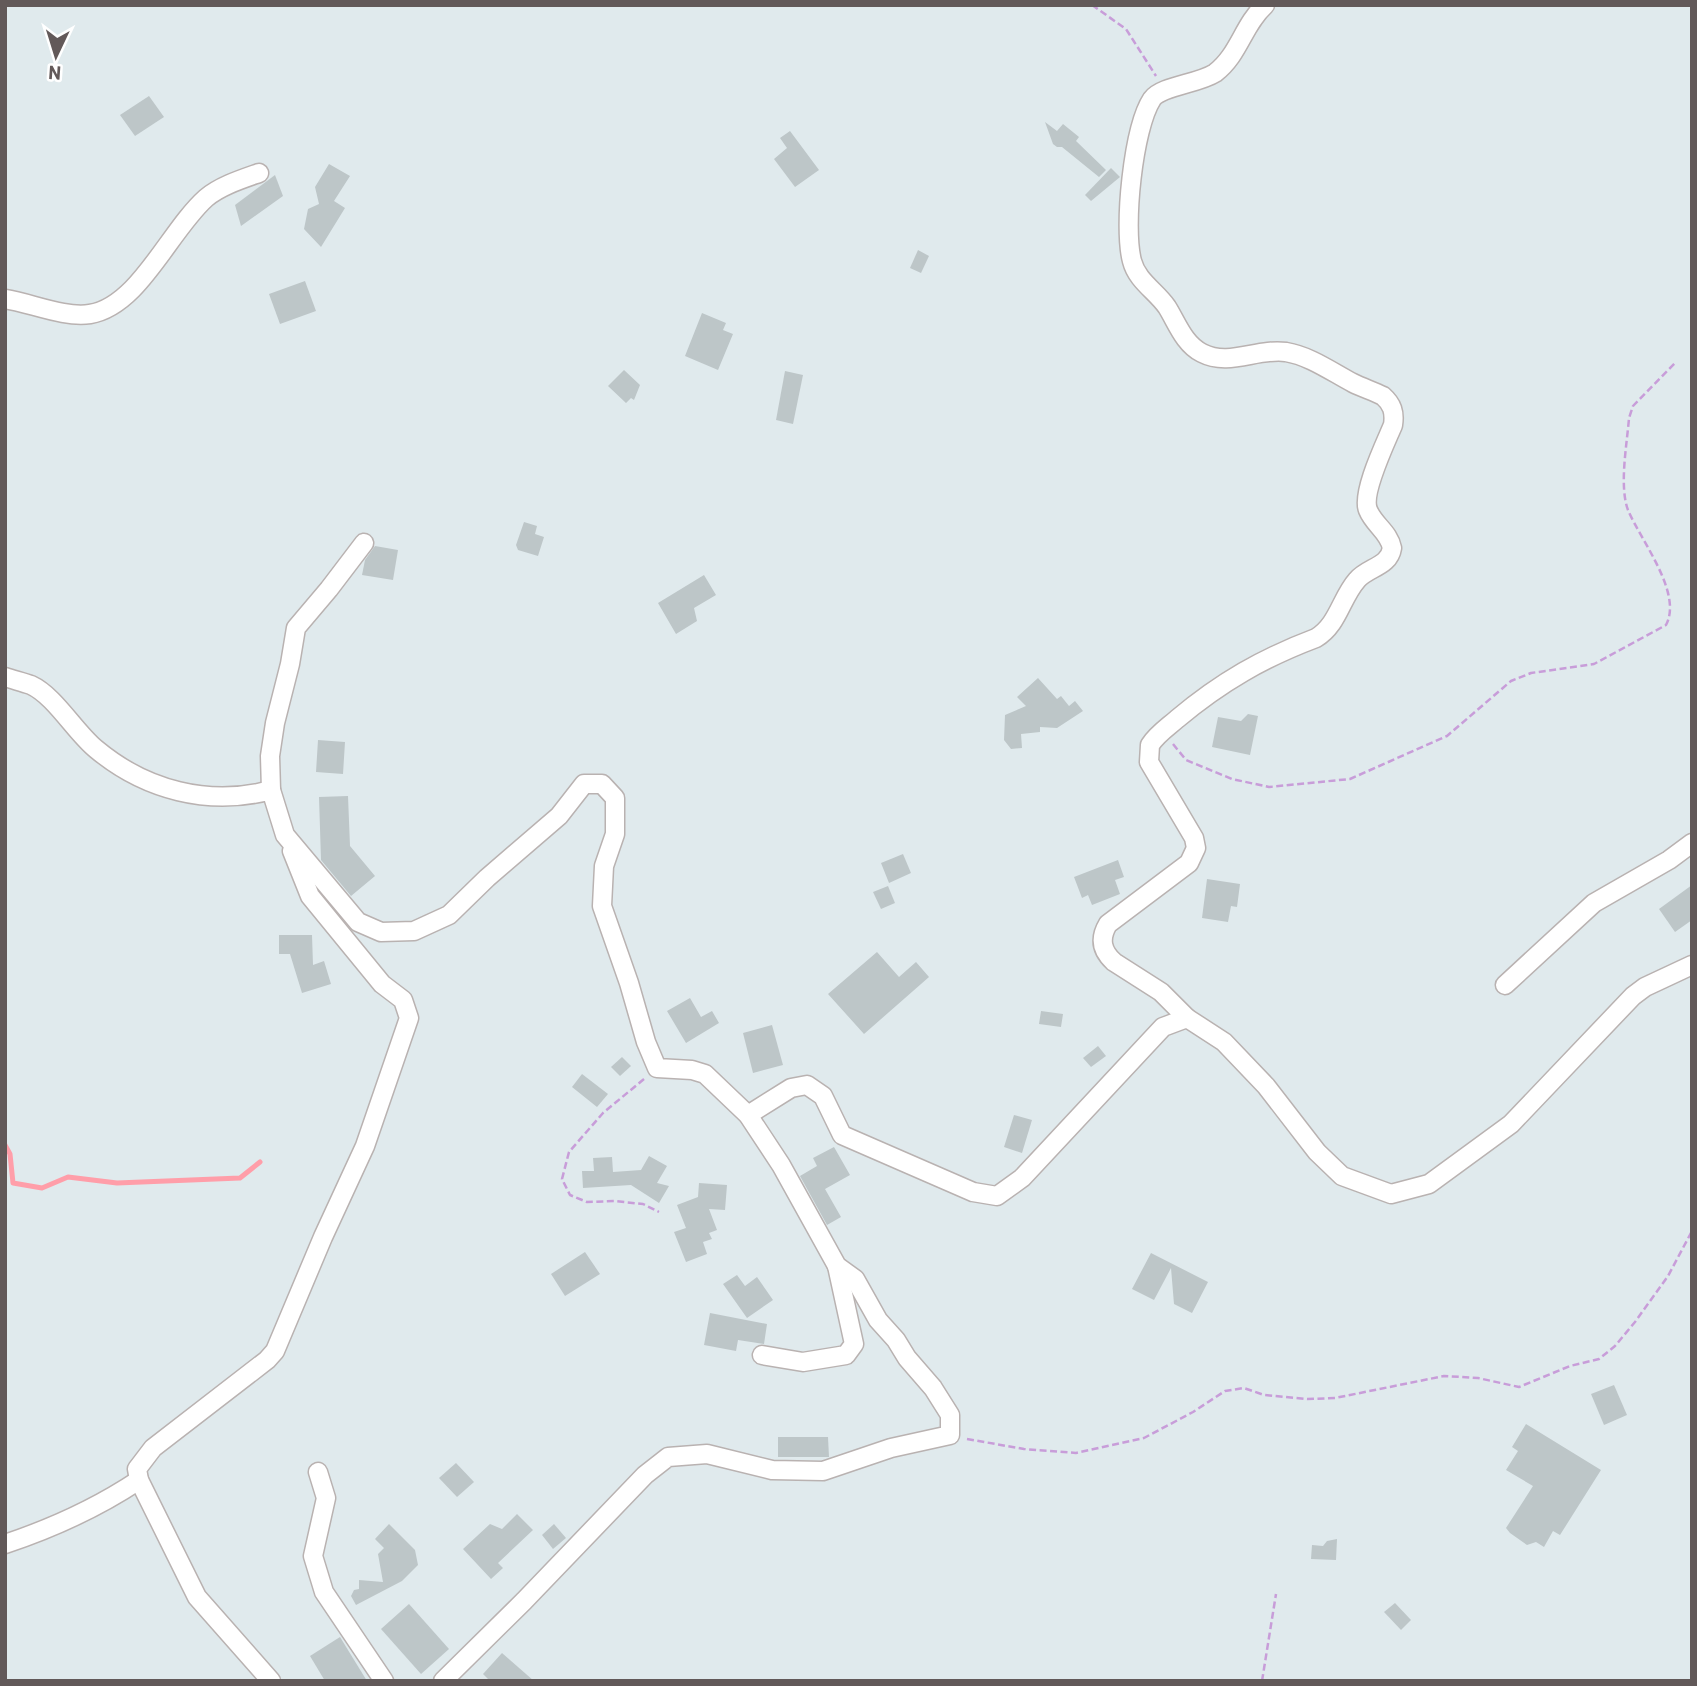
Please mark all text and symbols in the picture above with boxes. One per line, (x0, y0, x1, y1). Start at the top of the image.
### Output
north arrow (21, 21, 91, 91)
text: N (48, 62, 62, 85)

